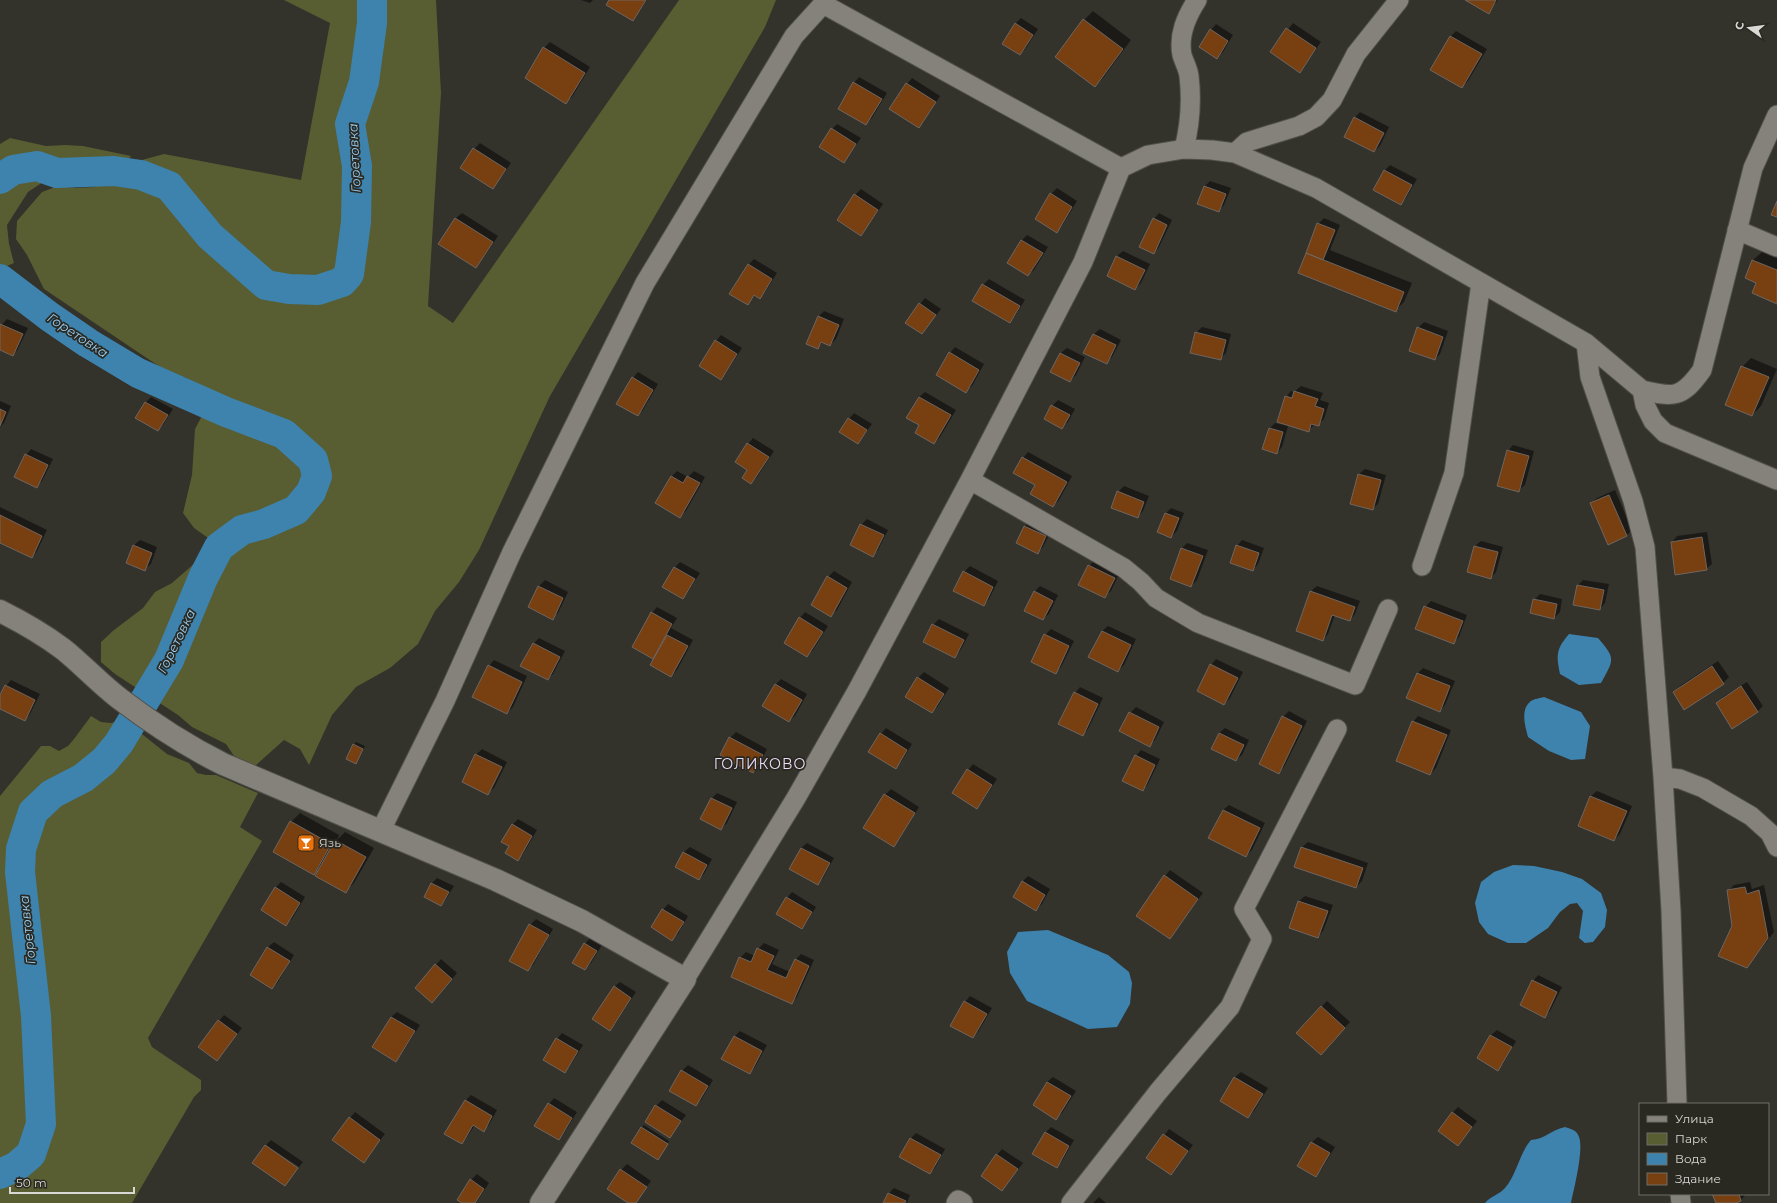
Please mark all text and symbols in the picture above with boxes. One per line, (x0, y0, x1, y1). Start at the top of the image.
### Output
north arrow (1729, 8, 1769, 48)
text: С (1732, 20, 1747, 31)
water label: Горетовка (344, 123, 364, 193)
water label: Горетовка (45, 309, 111, 361)
water label: Горетовка (154, 606, 198, 676)
district label: ГОЛИКОВО (714, 755, 806, 773)
bar icon: Язь (296, 833, 316, 853)
place label: Язь (319, 835, 341, 850)
water label: Горетовка (15, 895, 39, 965)
legend (1639, 1103, 1769, 1195)
text: Улица (1675, 1111, 1714, 1126)
text: Парк (1675, 1131, 1707, 1146)
text: Вода (1675, 1151, 1706, 1166)
scale bar (10, 1169, 134, 1195)
text: Здание (1675, 1171, 1721, 1186)
text: 50 m (16, 1175, 47, 1190)

